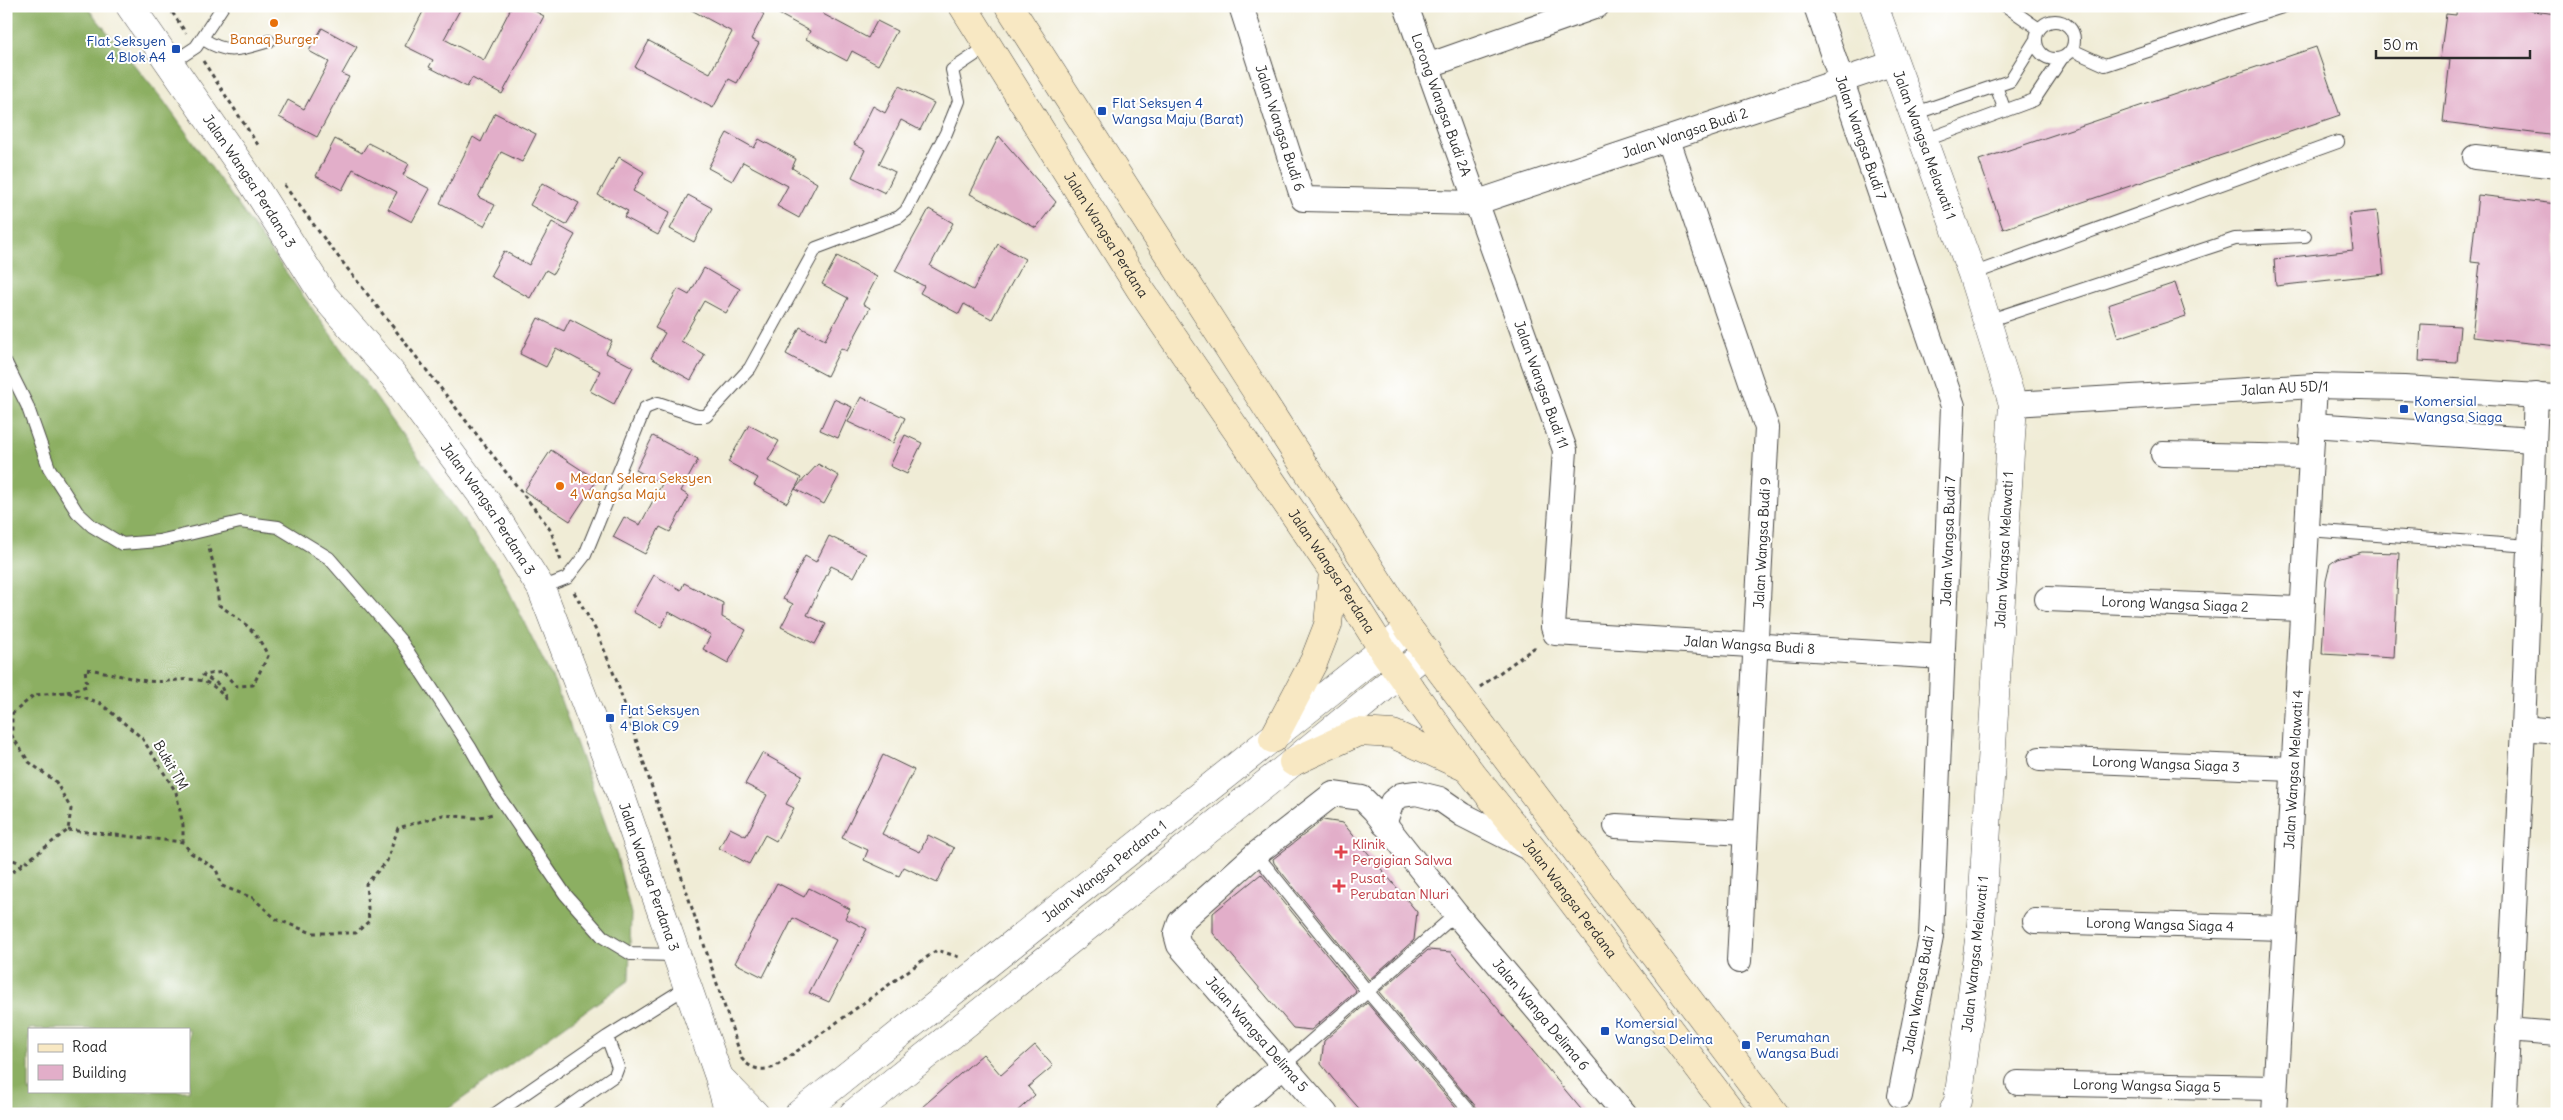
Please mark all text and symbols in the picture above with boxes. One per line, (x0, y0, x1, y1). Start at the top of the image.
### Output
marker: Banaq Burger (268, 17, 280, 29)
scale bar (2376, 28, 2529, 60)
place label: Banaq Burger (230, 30, 318, 48)
street label: Lorong Wangsa Budi 2A (1408, 31, 1475, 179)
place label: Flat Seksyen 4 Blok A4 (86, 32, 166, 66)
text: 50 m (2383, 35, 2418, 54)
marker: Flat Seksyen 4 Blok A4 (170, 43, 182, 55)
street label: Jalan Wangsa Budi 6 (1251, 62, 1309, 193)
street label: Jalan Wangsa Melawati 1 (1889, 68, 1960, 222)
street label: Jalan Wangsa Budi 7 (1831, 73, 1891, 202)
place label: Flat Seksyen 4 Wangsa Maju (Barat) (1112, 94, 1243, 128)
street label: Jalan Wangsa Budi 2 (1620, 103, 1750, 162)
marker: Flat Seksyen 4 Wangsa Maju (Barat) (1096, 105, 1108, 117)
street label: Jalan Wangsa Perdana 3 (199, 111, 300, 251)
street label: Jalan Wangsa Perdana (1060, 169, 1152, 301)
street label: Jalan Wangsa Budi 11 (1510, 318, 1573, 451)
street label: Jalan AU 5D/1 (2240, 377, 2329, 399)
place label: Komersial Wangsa Siaga (2414, 392, 2503, 426)
marker: Komersial Wangsa Siaga (2398, 403, 2410, 415)
street label: Jalan Wangsa Perdana 3 (437, 439, 539, 578)
place label: Medan Selera Seksyen 4 Wangsa Maju (570, 469, 712, 503)
street label: Jalan Wangsa Melawati 1 (1991, 471, 2017, 629)
street label: Jalan Wangsa Budi 7 (1937, 475, 1959, 606)
street label: Jalan Wangsa Budi 9 (1750, 477, 1774, 609)
marker: Medan Selera Seksyen 4 Wangsa Maju (554, 480, 566, 492)
street label: Jalan Wangsa Perdana (1284, 506, 1379, 637)
street label: Lorong Wangsa Siaga 2 (2101, 592, 2249, 616)
street label: Jalan Wangsa Budi 8 (1683, 632, 1816, 658)
street label: Jalan Wangsa Melawati 4 (2280, 689, 2307, 850)
place label: Flat Seksyen 4 Blok C9 (620, 701, 700, 735)
marker: Flat Seksyen 4 Blok C9 (604, 712, 616, 724)
street label: Bukit TM (150, 737, 192, 793)
street label: Lorong Wangsa Siaga 3 (2092, 752, 2240, 776)
street label: Jalan Wangsa Perdana 3 (615, 800, 683, 954)
street label: Jalan Wangsa Perdana 1 (1038, 816, 1170, 926)
place label: Klinik Pergigian Salwa (1352, 835, 1452, 869)
street label: Jalan Wangsa Perdana (1519, 835, 1621, 962)
marker: Klinik Pergigian Salwa (1334, 845, 1348, 859)
place label: Pusat Perubatan Nluri (1350, 869, 1449, 903)
street label: Jalan Wangsa Melawati 1 (1958, 875, 1992, 1033)
marker: Pusat Perubatan Nluri (1332, 879, 1346, 893)
street label: Lorong Wangsa Siaga 4 (2086, 913, 2234, 936)
street label: Jalan Wangsa Budi 7 (1899, 924, 1939, 1056)
street label: Jalan Wanga Delima 6 (1489, 955, 1593, 1074)
street label: Jalan Wangsa Delima 5 (1202, 973, 1312, 1095)
place label: Komersial Wangsa Delima (1615, 1014, 1713, 1048)
marker: Komersial Wangsa Delima (1599, 1025, 1611, 1037)
legend (28, 1028, 190, 1092)
place label: Perumahan Wangsa Budi (1756, 1028, 1839, 1062)
text: Road (72, 1037, 107, 1056)
marker: Perumahan Wangsa Budi (1740, 1039, 1752, 1051)
text: Building (72, 1063, 127, 1082)
street label: Lorong Wangsa Siaga 5 (2073, 1075, 2221, 1096)

